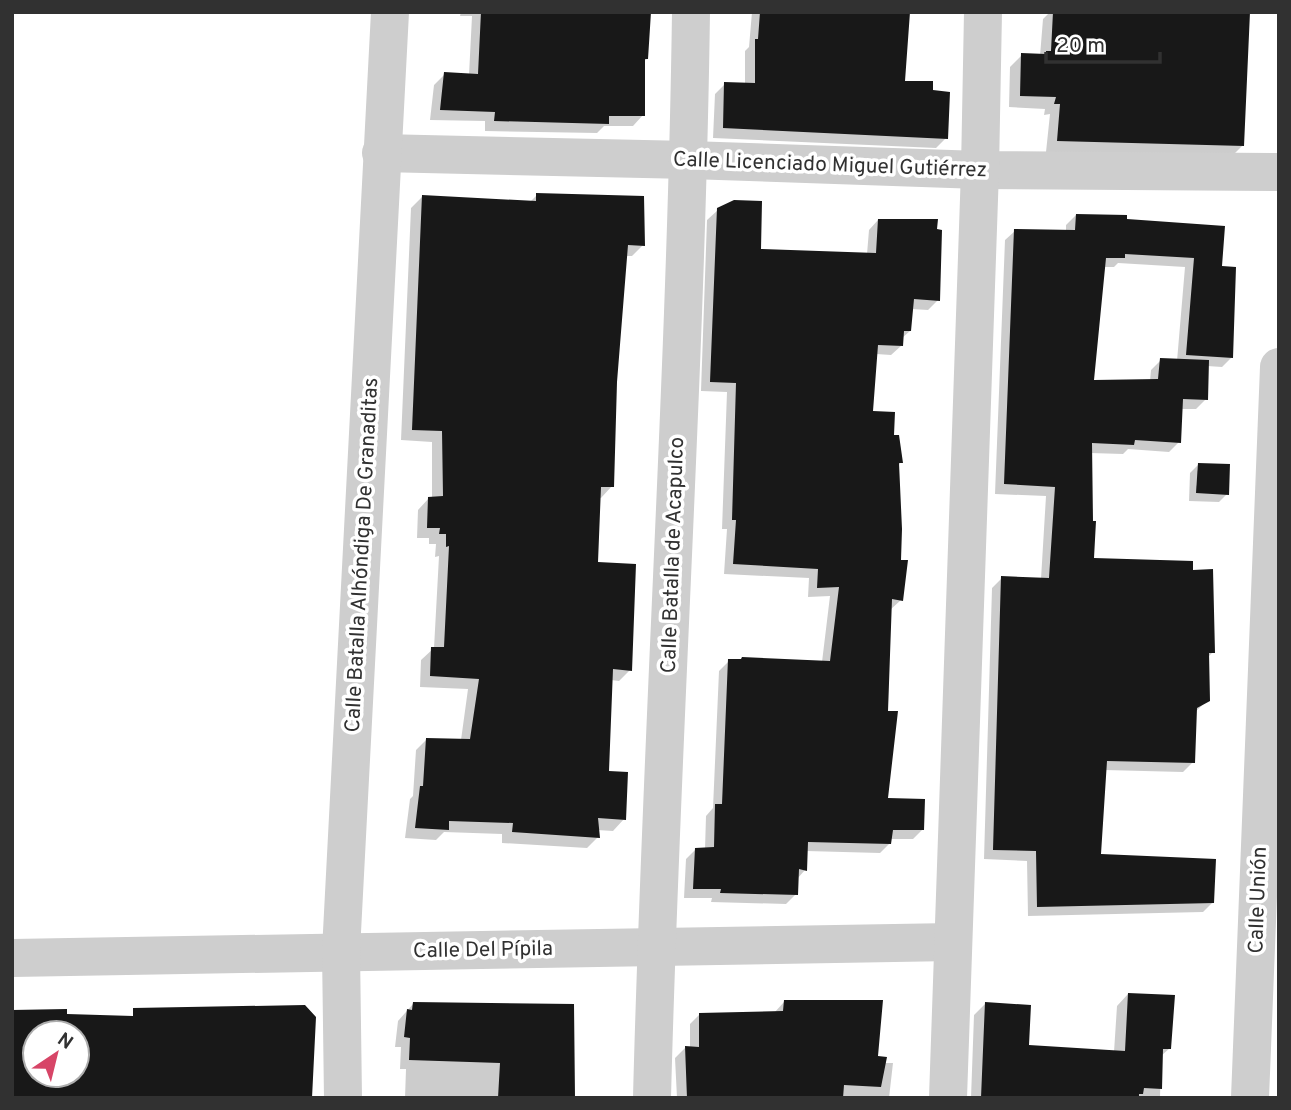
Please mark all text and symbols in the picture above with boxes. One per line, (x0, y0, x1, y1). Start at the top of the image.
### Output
scale bar (1046, 21, 1160, 65)
text: 20 m (1056, 33, 1105, 60)
street label: Calle Licenciado Miguel Gutiérrez (672, 147, 987, 184)
street label: Calle Batalla Alhóndiga De Granaditas (340, 377, 385, 733)
street label: Calle Batalla de Acapulco (656, 436, 691, 674)
street label: Calle Unión (1243, 846, 1274, 954)
street label: Calle Del Pípila (413, 936, 553, 965)
north arrow (21, 1019, 91, 1089)
text: N (52, 1028, 77, 1055)

